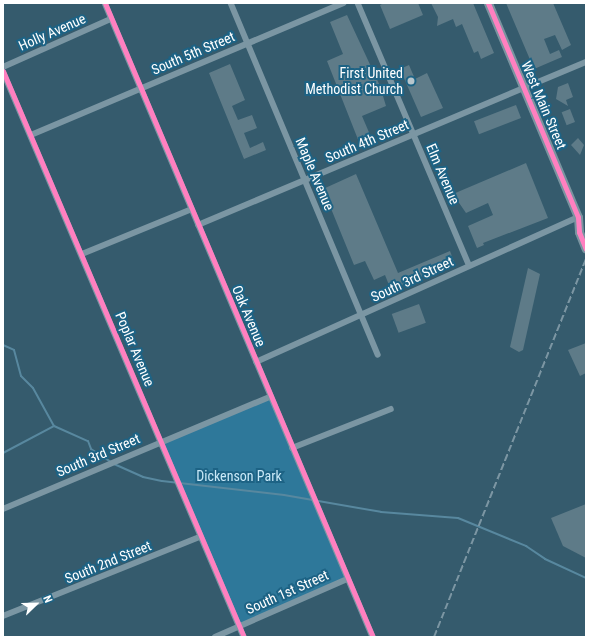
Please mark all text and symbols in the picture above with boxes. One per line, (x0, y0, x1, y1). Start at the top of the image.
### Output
street label: Holly Avenue (16, 10, 88, 54)
street label: South 5th Street (149, 28, 237, 78)
street label: West Main Street (518, 58, 570, 152)
place label: First United Methodist Church (305, 65, 403, 98)
marker: First United Methodist Church (406, 76, 416, 86)
street label: South 4th Street (323, 116, 411, 166)
street label: Maple Avenue (292, 135, 338, 213)
street label: Elm Avenue (423, 141, 463, 207)
street label: South 3rd Street (368, 253, 456, 305)
street label: Oak Avenue (229, 283, 269, 349)
street label: Poplar Avenue (112, 309, 158, 389)
street label: South 3rd Street (54, 430, 142, 480)
park label: Dickenson Park (196, 468, 282, 484)
street label: South 2nd Street (62, 537, 154, 587)
street label: South 1st Street (243, 566, 331, 618)
north arrow (16, 584, 56, 624)
text: N (40, 593, 55, 605)

